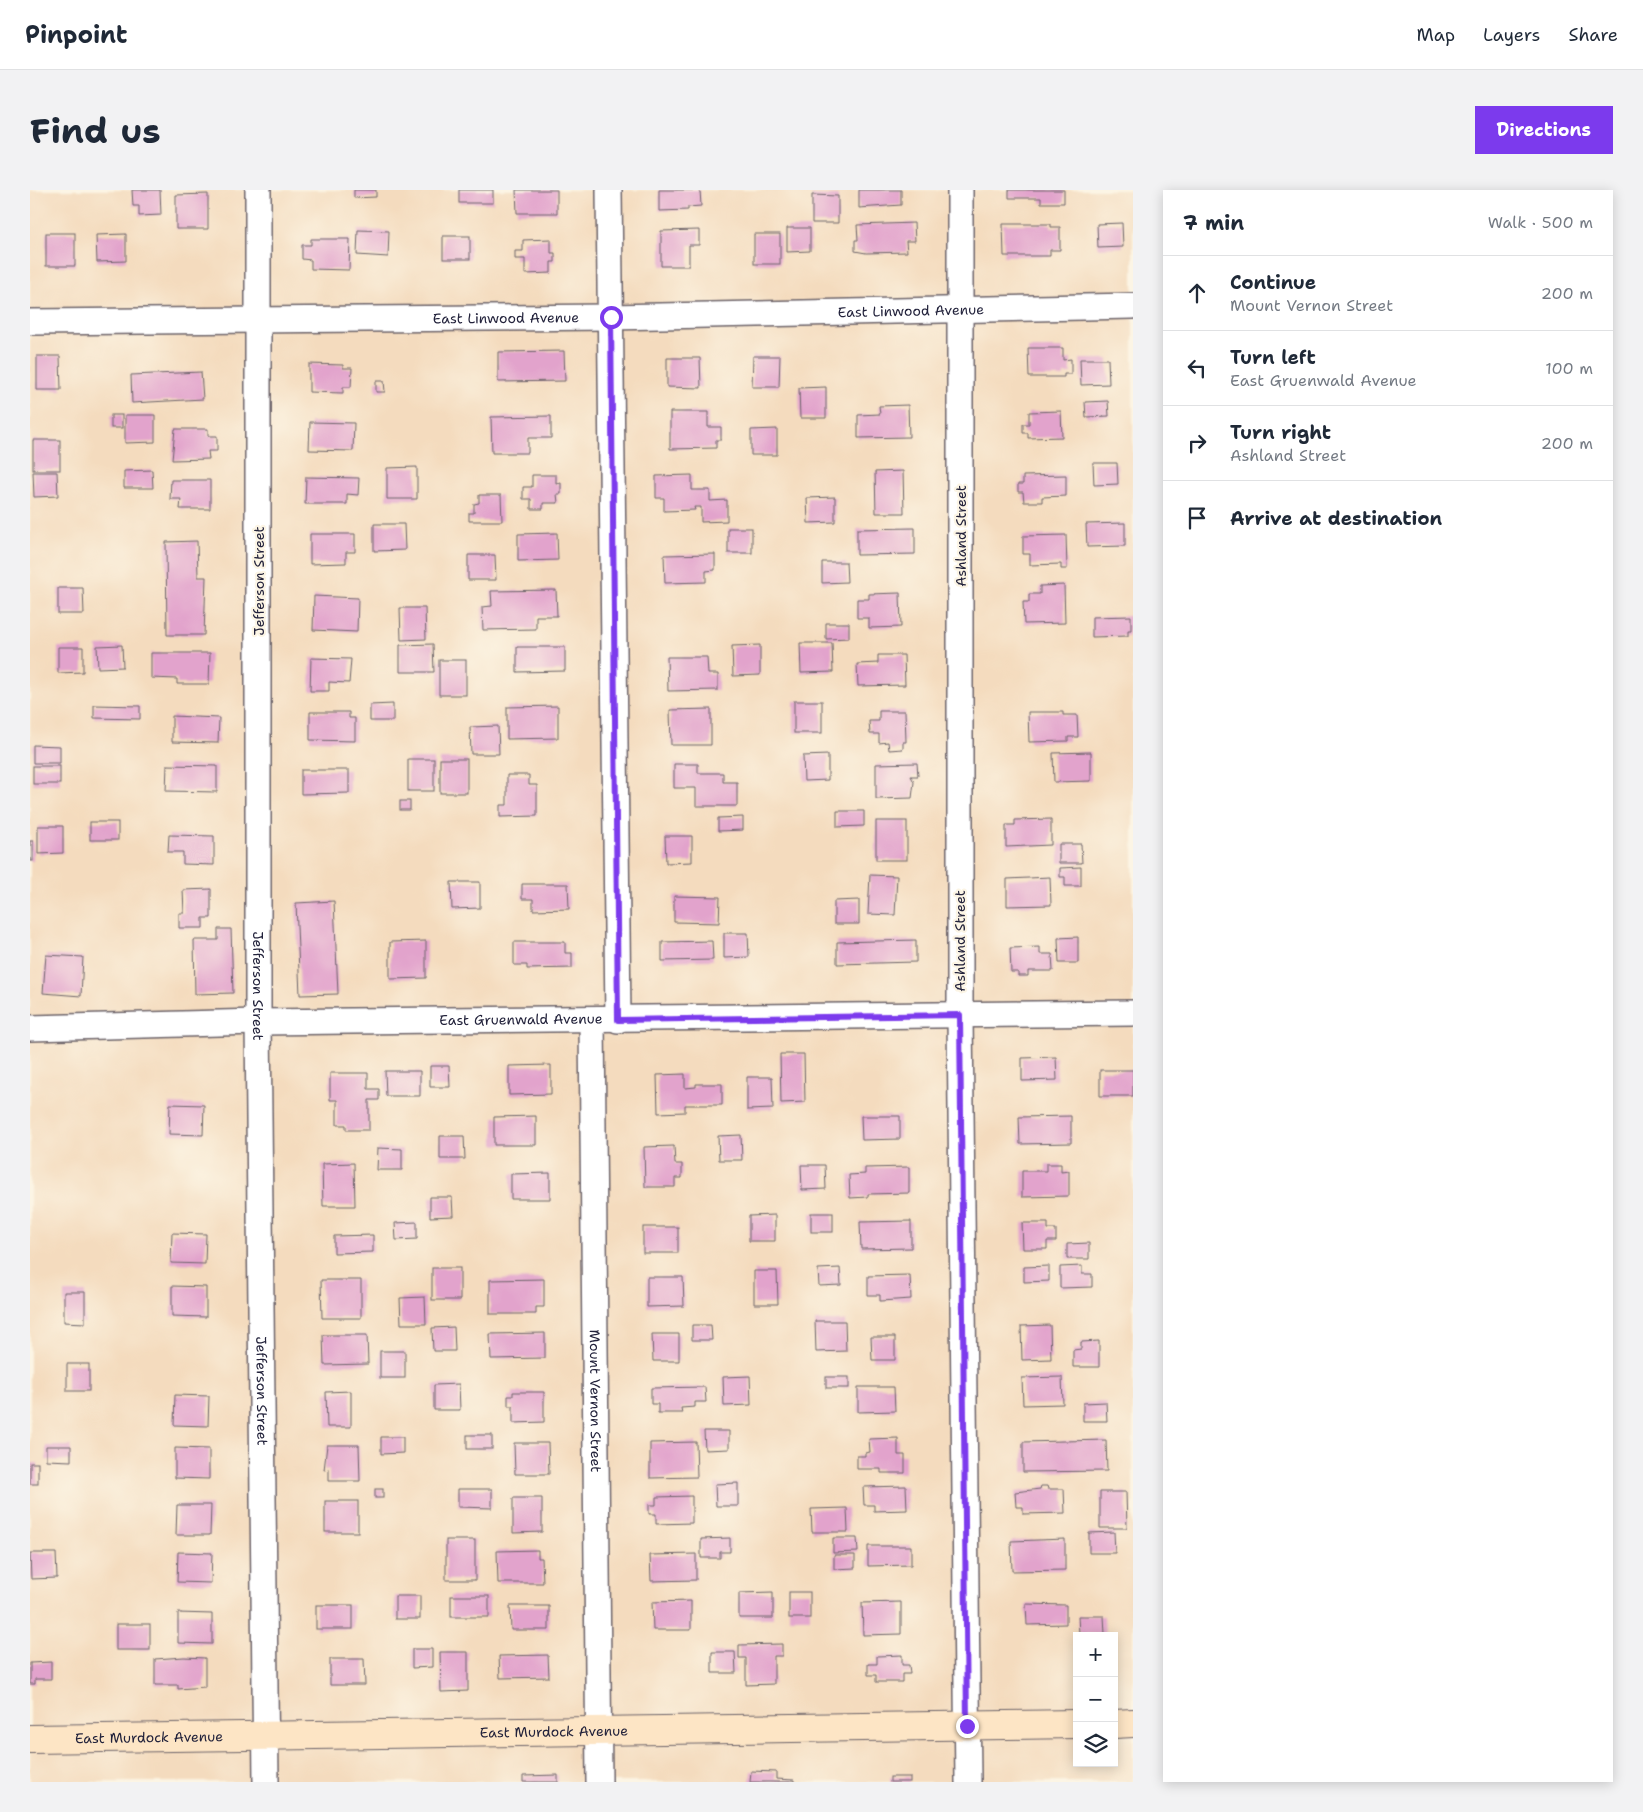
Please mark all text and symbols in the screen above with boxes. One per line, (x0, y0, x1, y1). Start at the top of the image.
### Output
text: Pinpoint (25, 19, 127, 51)
text: Map (1417, 23, 1455, 47)
text: Layers (1483, 23, 1540, 47)
text: Share (1568, 23, 1618, 47)
button: Directions (1475, 106, 1613, 154)
text: Find us (30, 107, 161, 154)
text: 7 min (1183, 209, 1244, 237)
text: Walk · 500 m (1488, 212, 1593, 233)
text: Continue (1230, 270, 1316, 295)
icon: ahead (1183, 279, 1211, 307)
text: 200 m (1541, 283, 1593, 304)
text: Mount Vernon Street (1230, 295, 1393, 316)
street label: East Linwood Avenue (838, 300, 984, 321)
route start (600, 306, 623, 329)
street label: East Linwood Avenue (433, 308, 579, 328)
text: Turn left (1230, 345, 1316, 370)
icon: left (1183, 354, 1211, 382)
text: 100 m (1545, 358, 1593, 379)
text: East Gruenwald Avenue (1230, 370, 1417, 391)
text: Turn right (1230, 420, 1331, 445)
icon: right (1183, 429, 1211, 457)
text: 200 m (1541, 433, 1593, 454)
text: Ashland Street (1230, 445, 1346, 466)
street label: Ashland Street (952, 485, 970, 587)
icon: arrive (1183, 504, 1211, 532)
text: Arrive at destination (1230, 506, 1442, 531)
street label: Jefferson Street (250, 526, 268, 636)
street label: Ashland Street (951, 890, 969, 992)
street label: Jefferson Street (249, 931, 267, 1041)
street label: East Gruenwald Avenue (439, 1009, 603, 1029)
street label: Mount Vernon Street (586, 1329, 605, 1473)
street label: Jefferson Street (252, 1336, 271, 1446)
map controls (1073, 1632, 1118, 1767)
button: + (1073, 1632, 1118, 1677)
button: − (1073, 1677, 1118, 1722)
route end (956, 1715, 979, 1738)
street label: East Murdock Avenue (480, 1721, 628, 1742)
button: layers (1073, 1722, 1118, 1767)
street label: East Murdock Avenue (75, 1727, 223, 1747)

